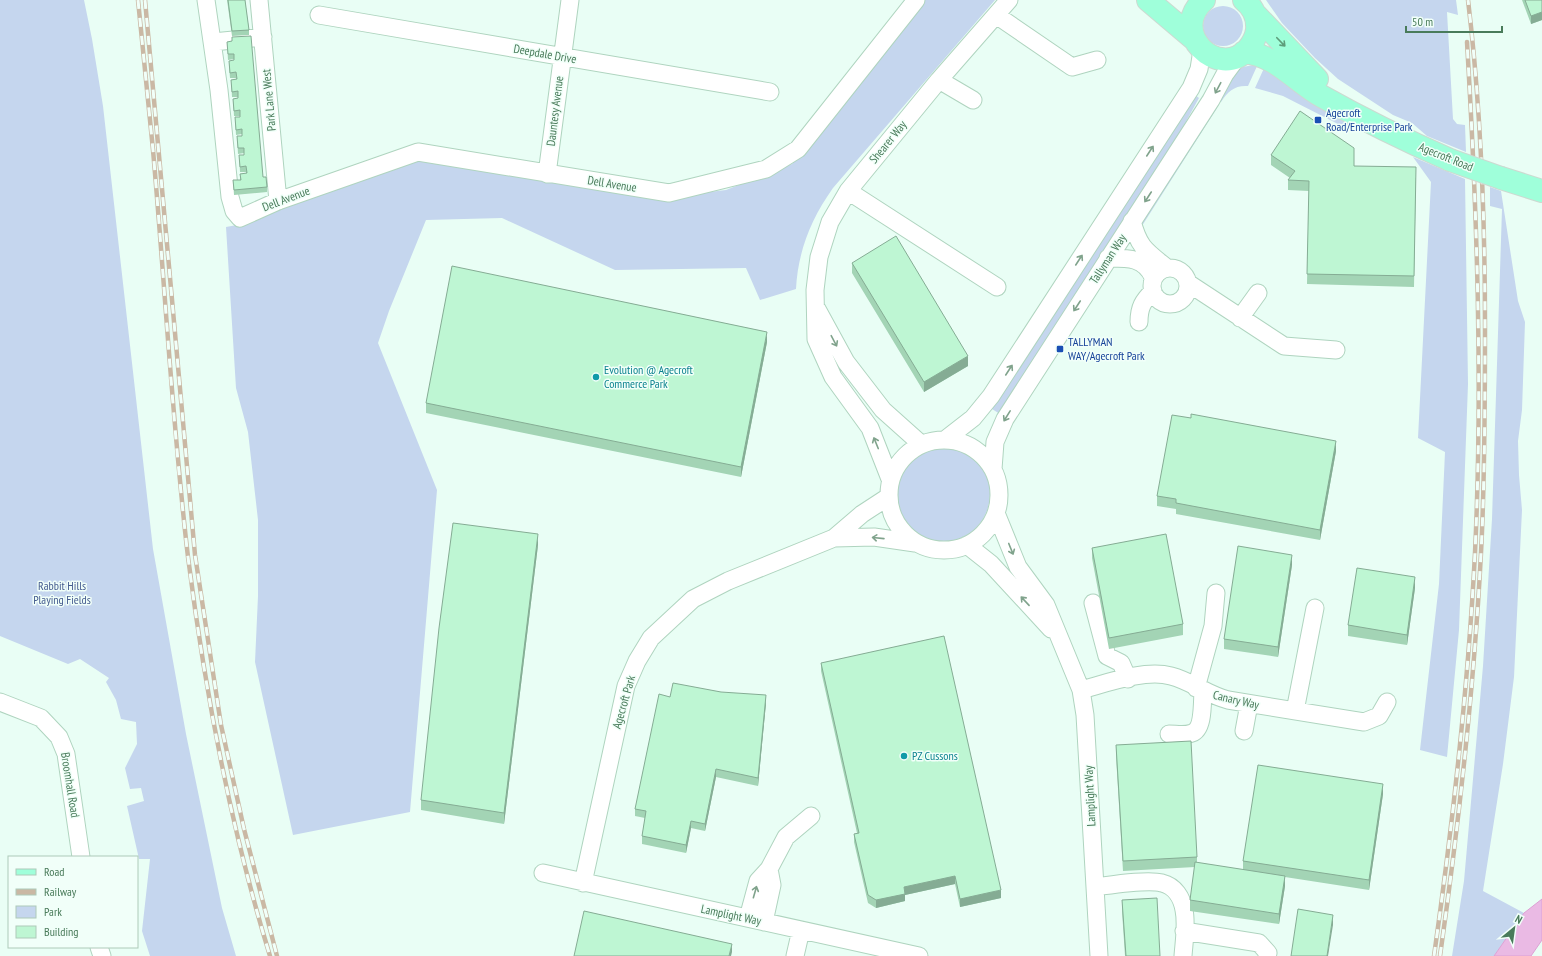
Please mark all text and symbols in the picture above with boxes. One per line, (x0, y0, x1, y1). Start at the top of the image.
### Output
scale bar (1406, 8, 1502, 34)
text: 50 m (1412, 14, 1433, 29)
one-way arrow (1276, 37, 1286, 47)
street label: Deepdale Drive (513, 41, 578, 66)
street label: Park Lane West (258, 68, 279, 132)
street label: Dauntesy Avenue (543, 75, 566, 147)
one-way arrow (1214, 82, 1221, 94)
place label: Agecroft Road/Enterprise Park (1326, 105, 1413, 134)
marker: Agecroft Road/Enterprise Park (1313, 115, 1323, 125)
street label: Shearer Way (866, 117, 910, 166)
street label: Agecroft Road (1417, 139, 1476, 174)
one-way arrow (1146, 146, 1154, 157)
street label: Dell Avenue (586, 172, 638, 195)
street label: Dell Avenue (260, 183, 312, 214)
one-way arrow (1144, 191, 1152, 202)
street label: Tallyman Way (1086, 231, 1130, 286)
one-way arrow (1075, 255, 1084, 266)
one-way arrow (1073, 301, 1081, 312)
place label: TALLYMAN WAY/Agecroft Park (1068, 334, 1145, 363)
one-way arrow (831, 335, 838, 347)
marker: TALLYMAN WAY/Agecroft Park (1055, 344, 1065, 354)
place label: Evolution @ Agecroft Commerce Park (604, 362, 694, 391)
one-way arrow (1004, 364, 1013, 375)
marker: Evolution @ Agecroft Commerce Park (591, 372, 601, 382)
one-way arrow (1003, 410, 1011, 421)
one-way arrow (871, 437, 879, 449)
one-way arrow (872, 534, 885, 542)
one-way arrow (1007, 542, 1015, 554)
park label: Rabbit Hills Playing Fields (33, 578, 91, 607)
one-way arrow (1020, 596, 1030, 606)
street label: Agecroft Park (609, 673, 638, 730)
street label: Canary Way (1212, 687, 1261, 712)
place label: PZ Cussons (912, 748, 958, 763)
street label: Broomhall Road (58, 751, 83, 819)
marker: PZ Cussons (899, 751, 909, 761)
street label: Lamplight Way (1080, 765, 1099, 827)
legend (8, 856, 138, 948)
text: Road (44, 864, 64, 879)
text: Railway (44, 884, 77, 899)
one-way arrow (752, 886, 759, 899)
street label: Lamplight Way (700, 901, 763, 928)
text: Park (44, 904, 62, 919)
north arrow (1494, 908, 1534, 948)
text: N (1513, 912, 1525, 927)
text: Building (44, 924, 79, 939)

